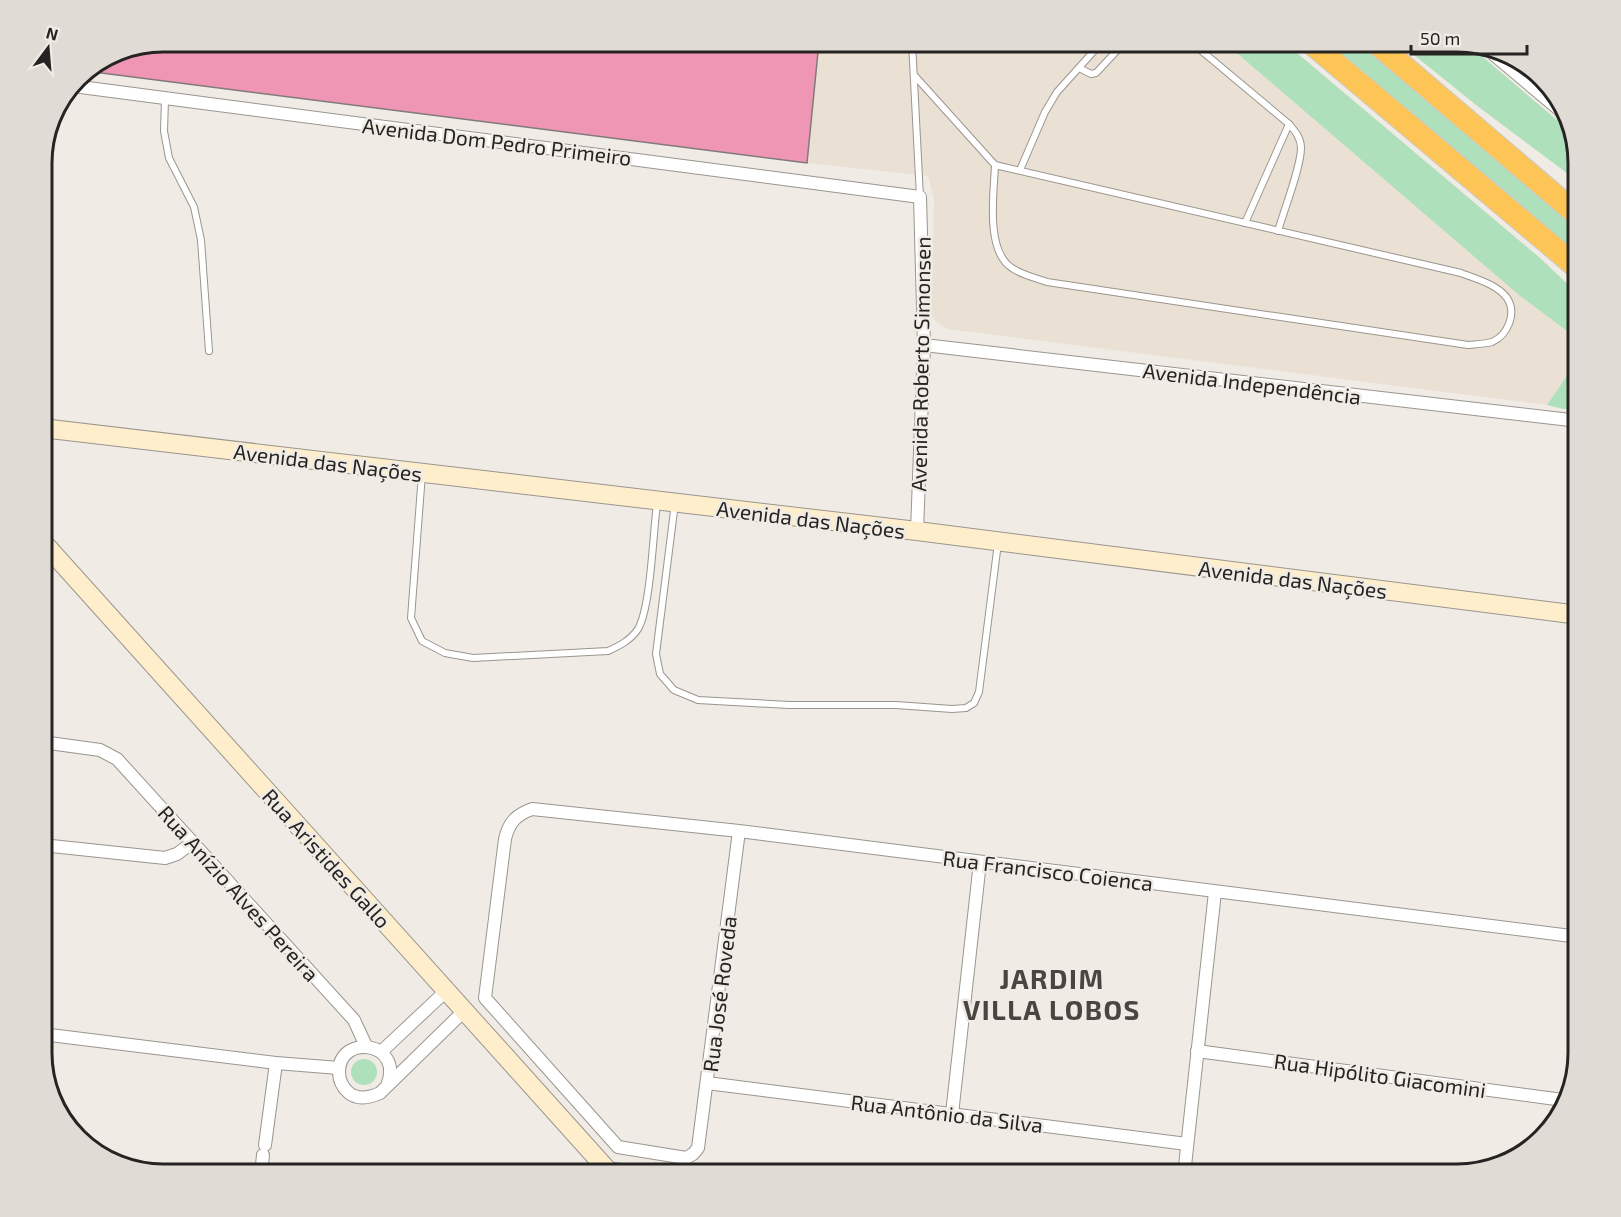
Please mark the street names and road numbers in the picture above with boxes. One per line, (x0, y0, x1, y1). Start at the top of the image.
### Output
street label: Avenida Dom Pedro Primeiro (361, 112, 633, 170)
street label: Avenida Roberto Simonsen (905, 236, 935, 492)
street label: Avenida Independência (1141, 357, 1363, 409)
street label: Avenida das Nações (232, 438, 424, 488)
street label: Avenida das Nações (715, 495, 907, 545)
street label: Avenida das Nações (1197, 555, 1389, 605)
street label: Rua Aristides Gallo (258, 783, 396, 933)
street label: Rua Anízio Alves Pereira (154, 800, 324, 986)
street label: Rua Francisco Coienca (942, 845, 1154, 895)
street label: Rua José Roveda (697, 915, 741, 1073)
street label: Rua Hipólito Giacomini (1273, 1048, 1487, 1102)
street label: Rua Antônio da Silva (849, 1089, 1045, 1137)

